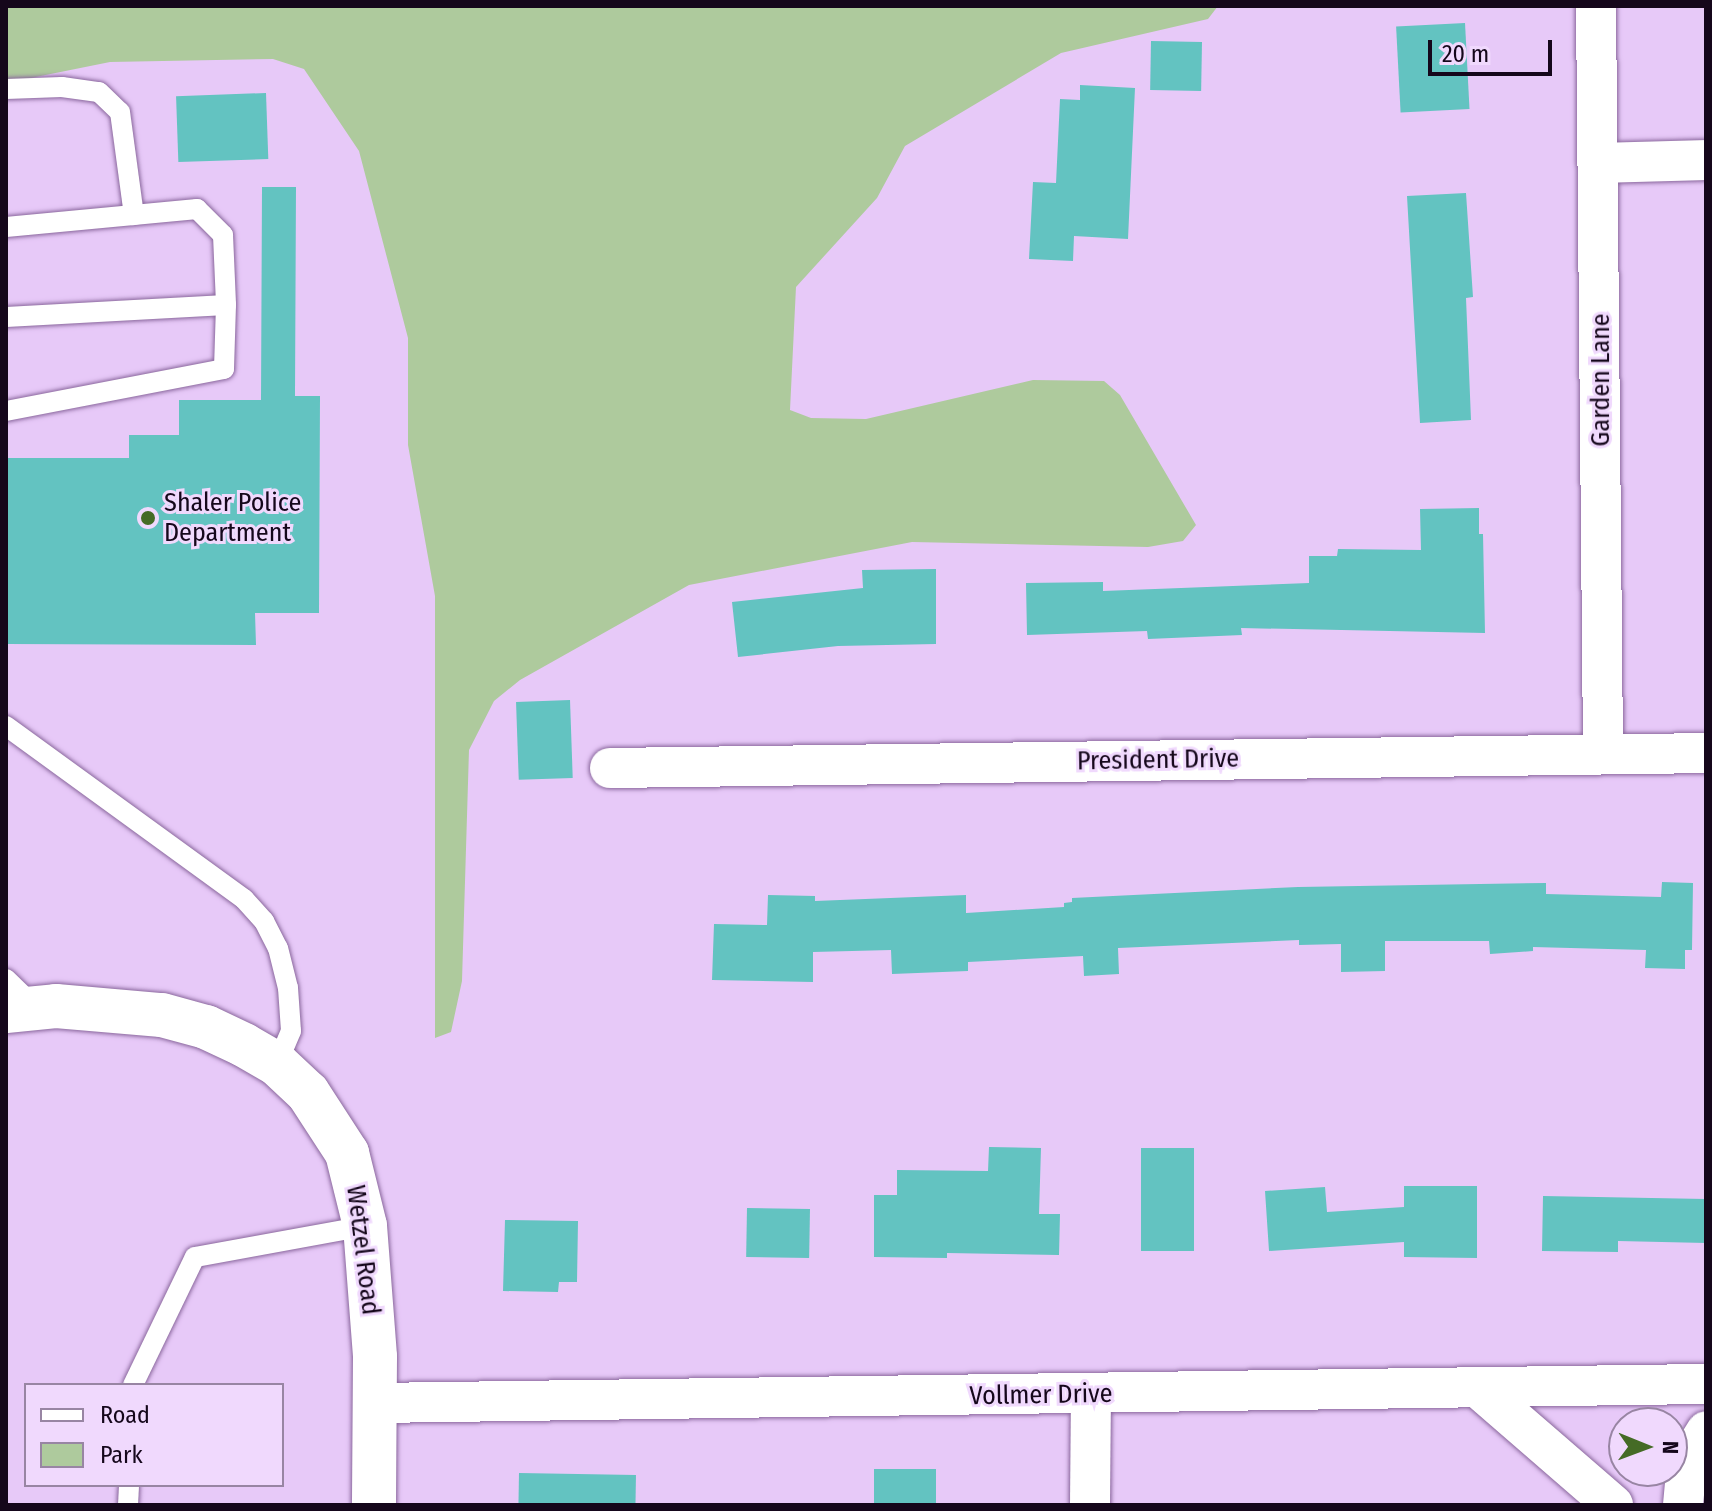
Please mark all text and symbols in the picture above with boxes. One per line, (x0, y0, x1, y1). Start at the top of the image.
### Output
scale bar (1432, 24, 1556, 74)
text: 20 m (1442, 40, 1489, 68)
street label: Garden Lane (1585, 313, 1617, 447)
place label: Shaler Police Department (164, 487, 301, 548)
marker: Shaler Police Department (139, 509, 157, 527)
street label: President Drive (1077, 743, 1239, 777)
street label: Wetzel Road (340, 1183, 386, 1317)
street label: Vollmer Drive (969, 1378, 1113, 1412)
legend (24, 1383, 284, 1487)
text: Road (100, 1401, 150, 1429)
north arrow (1608, 1407, 1688, 1487)
text: Park (100, 1441, 143, 1469)
text: N (1657, 1441, 1684, 1454)

